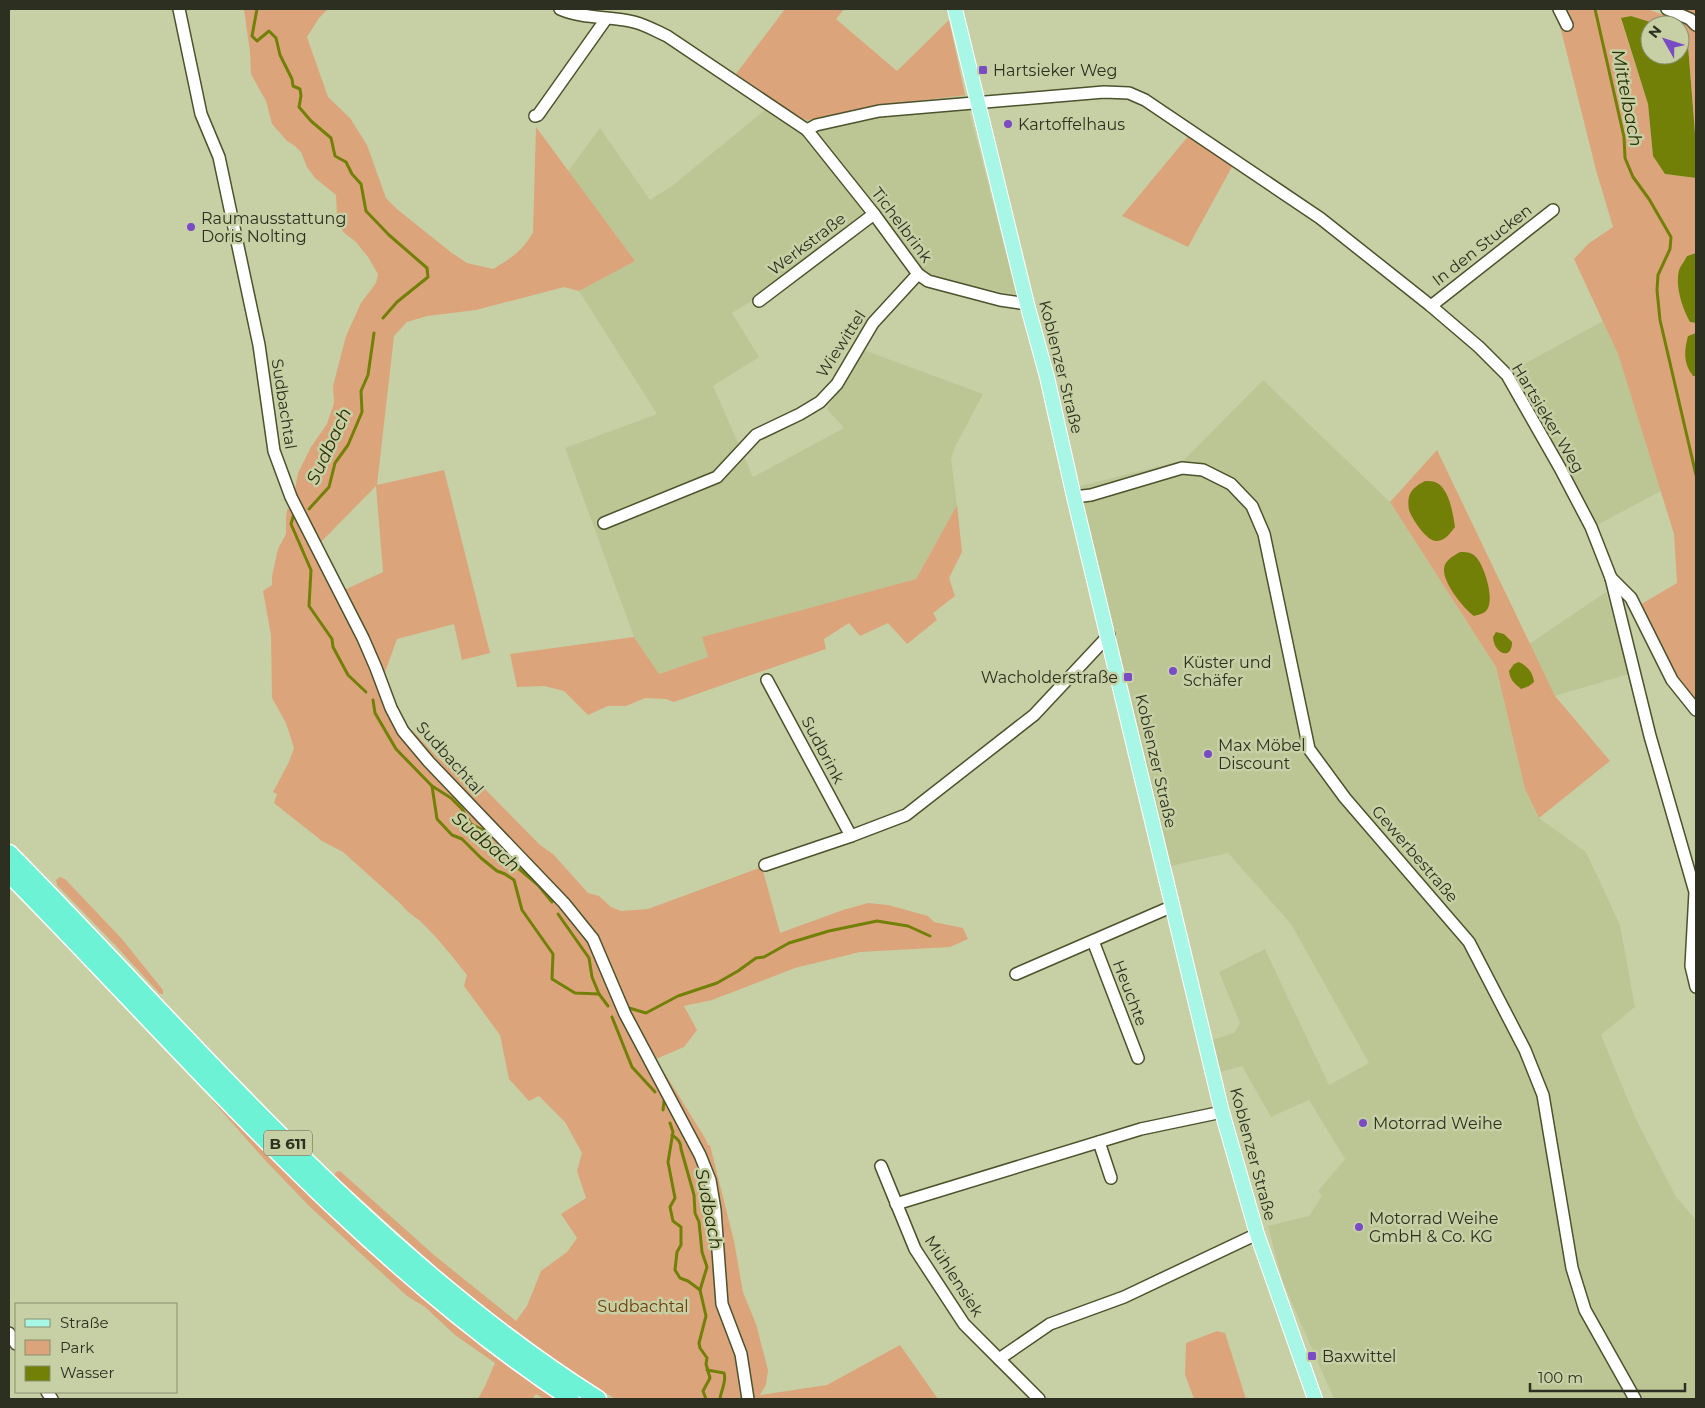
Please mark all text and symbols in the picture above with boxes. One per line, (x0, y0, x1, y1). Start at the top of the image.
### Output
north arrow (1640, 15, 1690, 65)
text: N (1644, 22, 1665, 42)
water label: Mittelbach (1607, 48, 1647, 148)
place label: Hartsieker Weg (993, 61, 1117, 80)
marker: Hartsieker Weg (977, 64, 989, 76)
place label: Kartoffelhaus (1018, 115, 1125, 134)
marker: Kartoffelhaus (1002, 118, 1014, 130)
street label: Tichelbrink (868, 184, 937, 267)
street label: In den Stucken (1428, 200, 1536, 290)
place label: Raumausstattung Doris Nolting (201, 209, 346, 246)
street label: Werkstraße (765, 209, 849, 279)
marker: Raumausstattung Doris Nolting (185, 221, 197, 233)
street label: Koblenzer Straße (1035, 298, 1087, 436)
street label: Wiewittel (812, 307, 870, 381)
street label: Sudbachtal (267, 357, 301, 451)
street label: Hartsieker Weg (1508, 360, 1588, 476)
water label: Sudbach (302, 404, 356, 488)
place label: Küster und Schäfer (1183, 653, 1272, 690)
marker: Küster und Schäfer (1167, 665, 1179, 677)
place label: Wacholderstraße (981, 668, 1118, 687)
marker: Wacholderstraße (1122, 671, 1134, 683)
street label: Koblenzer Straße (1131, 692, 1181, 830)
street label: Sudbrink (797, 713, 849, 787)
street label: Sudbachtal (412, 718, 488, 798)
place label: Max Möbel Discount (1218, 736, 1306, 773)
marker: Max Möbel Discount (1202, 748, 1214, 760)
street label: Gewerbestraße (1368, 802, 1462, 906)
water label: Sudbach (448, 807, 524, 877)
street label: Heuchte (1109, 957, 1151, 1029)
street label: Koblenzer Straße (1226, 1085, 1280, 1223)
place label: Motorrad Weihe (1373, 1114, 1502, 1133)
marker: Motorrad Weihe (1357, 1117, 1369, 1129)
road number: B 611 (264, 1130, 312, 1156)
water label: Sudbach (690, 1167, 728, 1251)
place label: Motorrad Weihe GmbH & Co. KG (1369, 1209, 1498, 1246)
marker: Motorrad Weihe GmbH & Co. KG (1353, 1221, 1365, 1233)
street label: Mühlensiek (921, 1232, 988, 1321)
park label: Sudbachtal (597, 1297, 689, 1316)
legend (15, 1303, 178, 1393)
text: Straße (60, 1313, 109, 1332)
text: Park (60, 1338, 94, 1357)
place label: Baxwittel (1322, 1347, 1396, 1366)
marker: Baxwittel (1306, 1350, 1318, 1362)
scale bar (1530, 1360, 1685, 1392)
text: Wasser (60, 1363, 114, 1382)
text: 100 m (1538, 1368, 1583, 1387)

